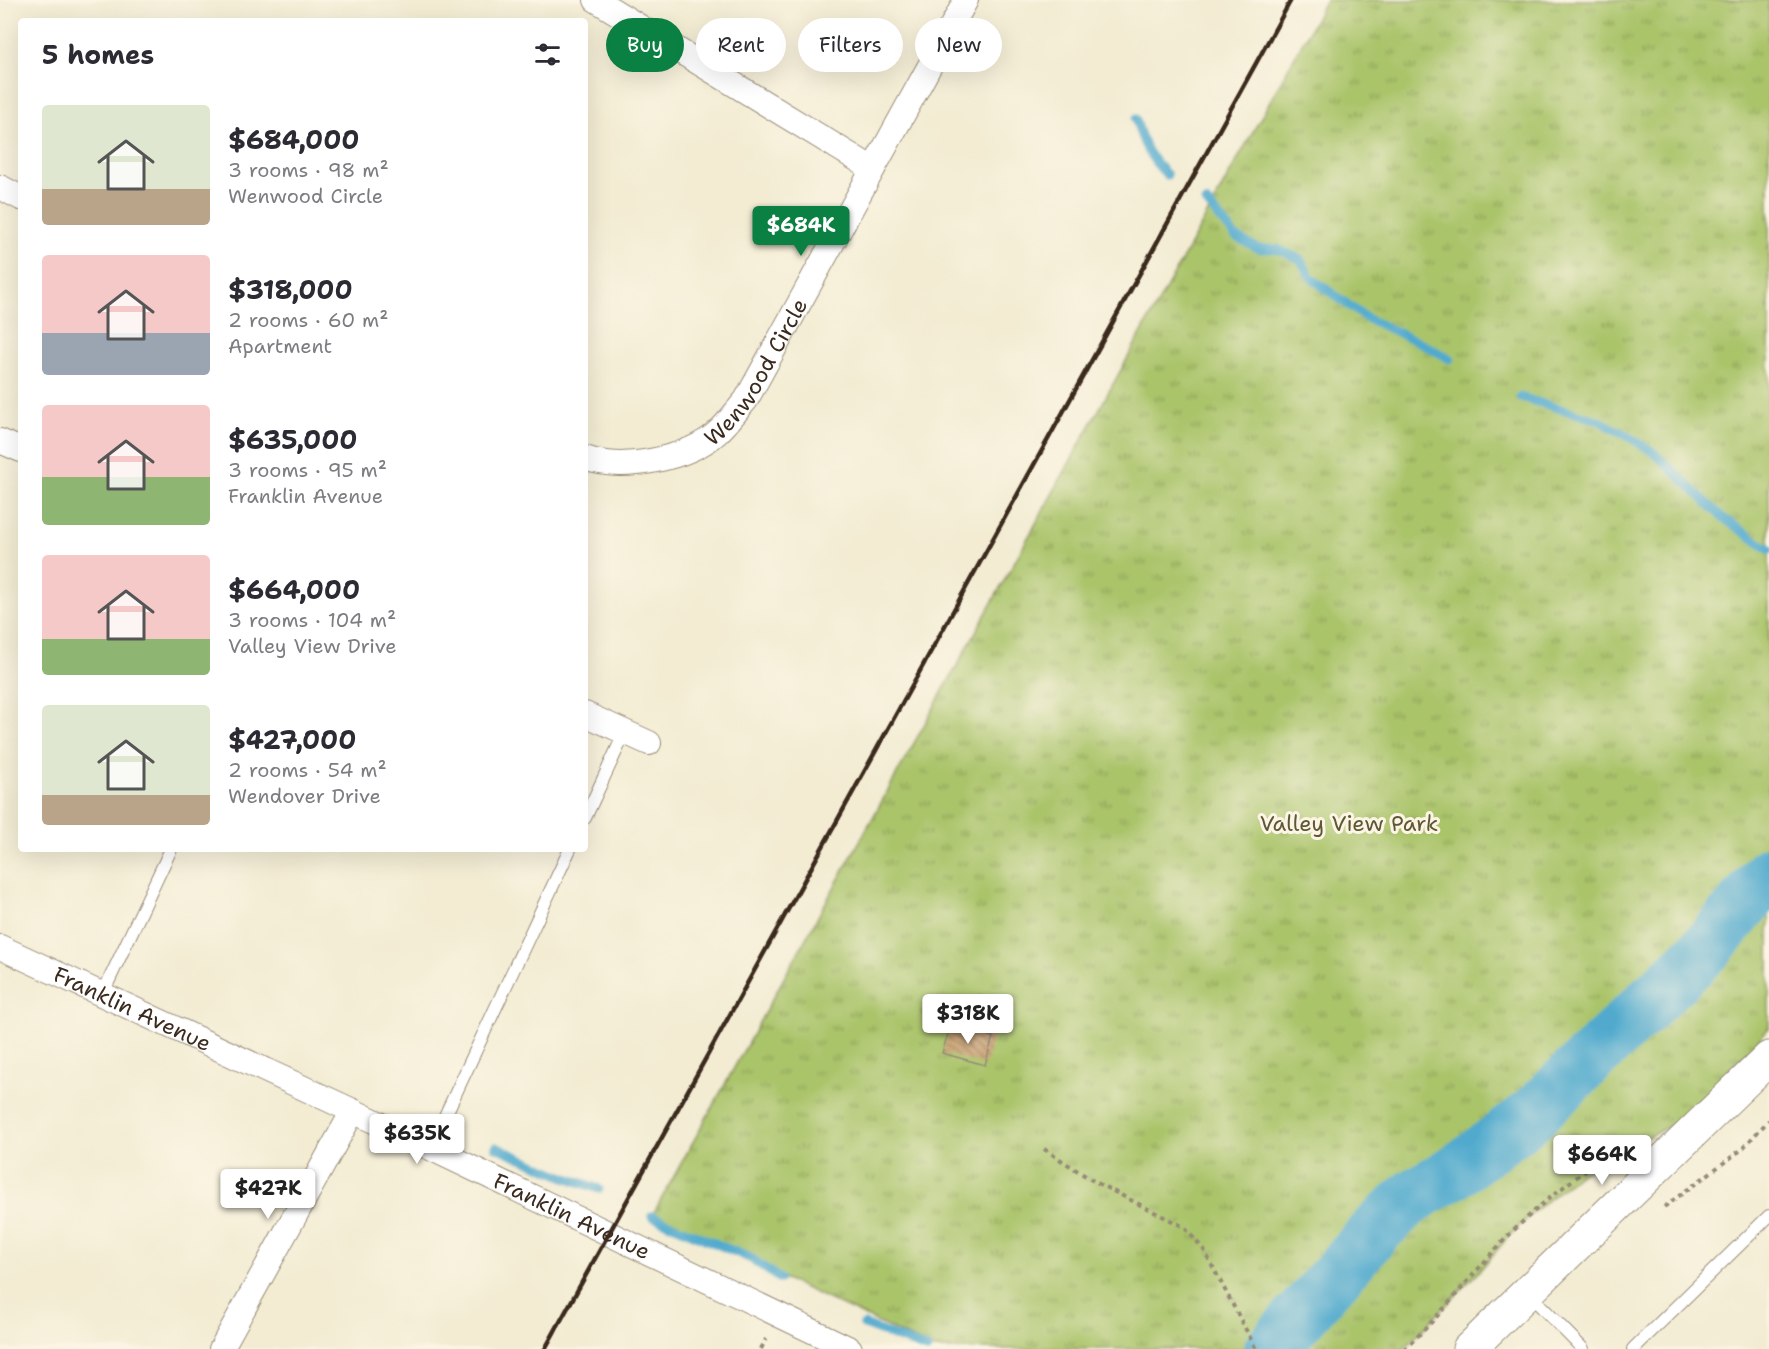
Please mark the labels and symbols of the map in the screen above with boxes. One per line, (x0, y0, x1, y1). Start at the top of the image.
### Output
pin: $684K (759, 206, 843, 257)
street label: Wenwood Circle (698, 293, 814, 452)
park label: Valley View Park (1260, 809, 1438, 838)
street label: Franklin Avenue (49, 960, 216, 1058)
pin: $318K (926, 994, 1010, 1045)
pin: $635K (375, 1114, 459, 1165)
pin: $664K (1560, 1135, 1644, 1186)
street label: Franklin Avenue (489, 1166, 655, 1266)
pin: $427K (226, 1169, 310, 1220)

